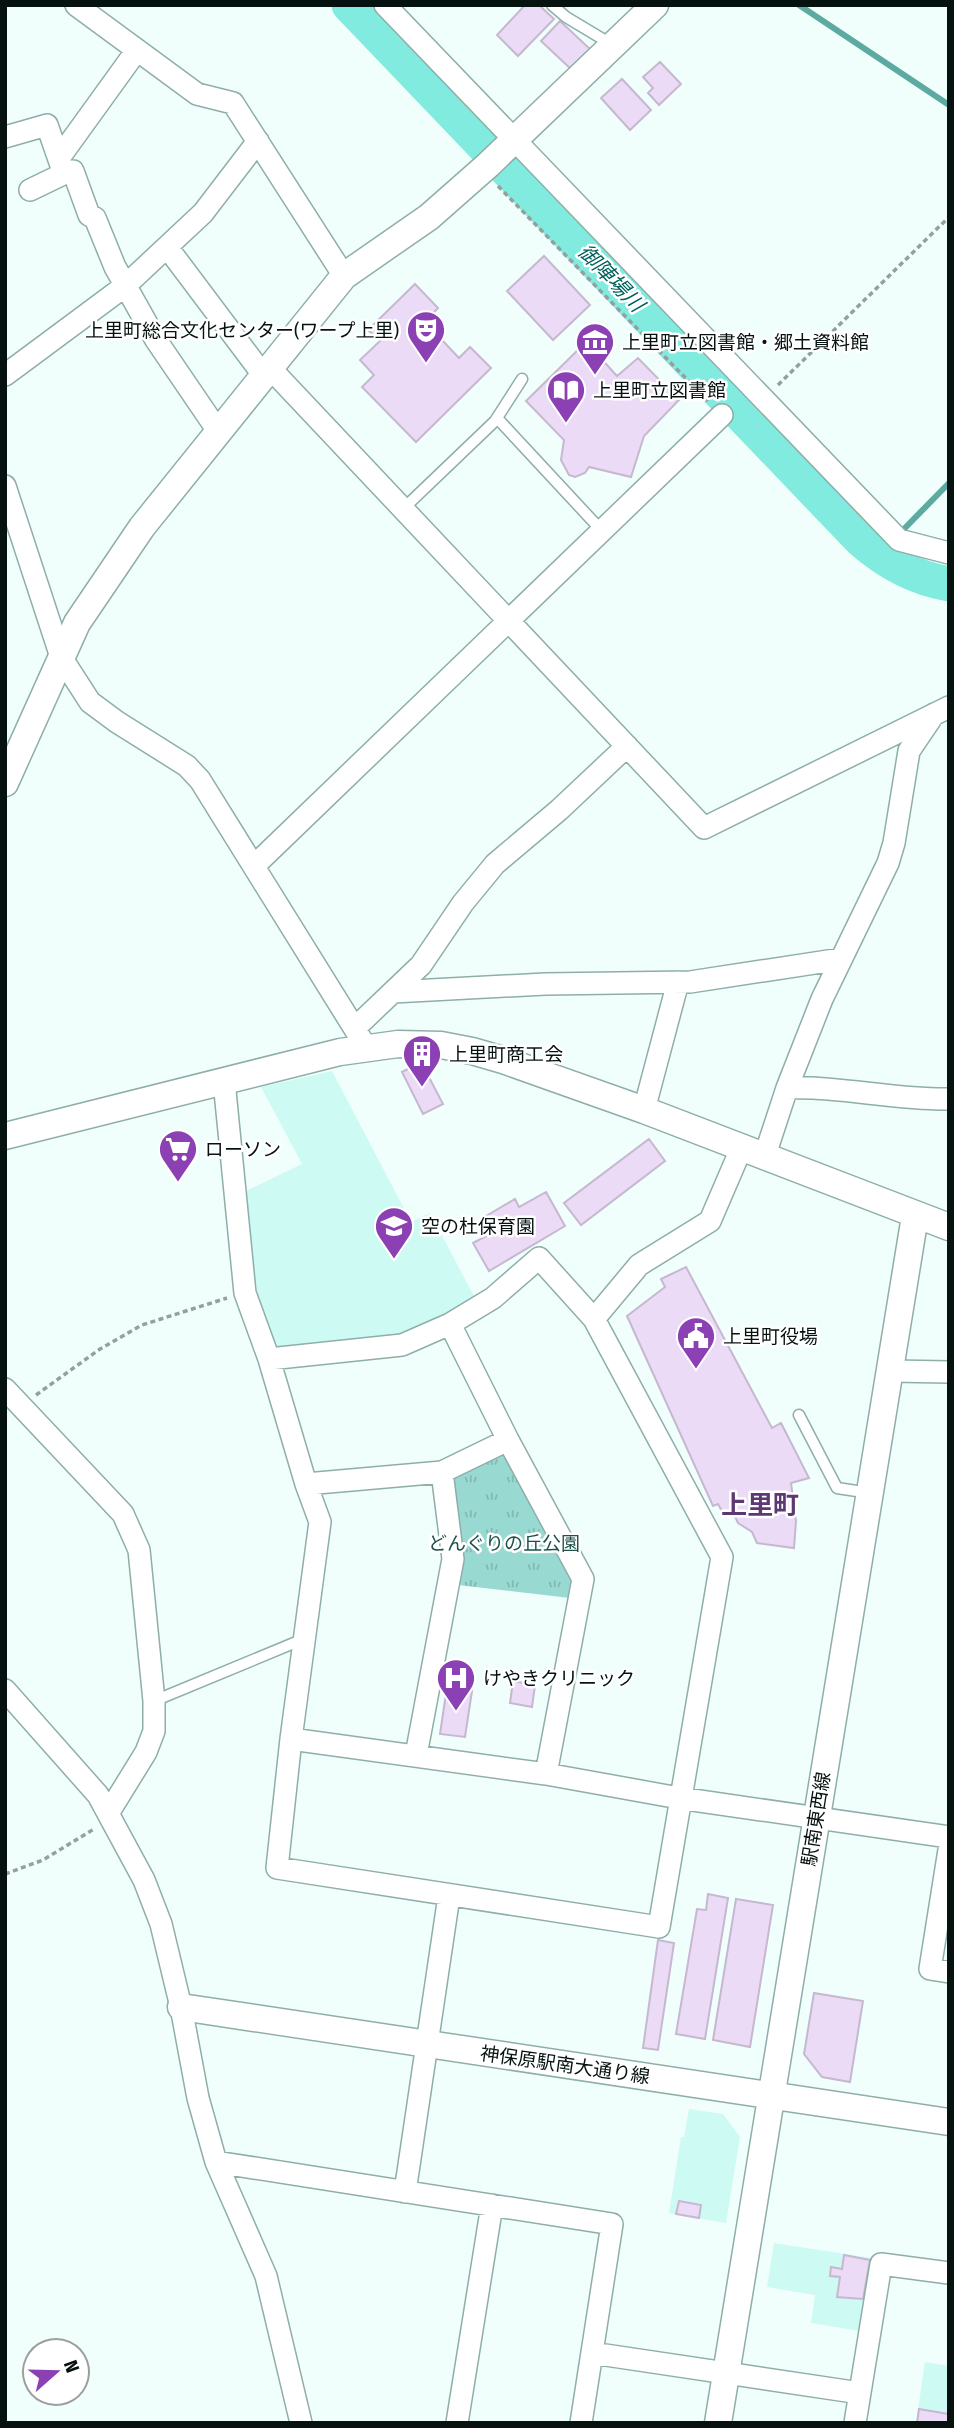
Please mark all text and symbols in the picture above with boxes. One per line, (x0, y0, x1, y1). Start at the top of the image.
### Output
water label: 御陣場川 (572, 239, 651, 319)
theatre icon: 上里町総合文化センター(ワープ上里) (405, 309, 447, 364)
place label: 上里町総合文化センター(ワープ上里) (85, 319, 399, 342)
museum icon: 上里町立図書館・郷土資料館 (574, 321, 616, 376)
place label: 上里町立図書館・郷土資料館 (622, 331, 869, 354)
library icon: 上里町立図書館 (545, 369, 587, 424)
place label: 上里町立図書館 (593, 379, 726, 402)
building icon: 上里町商工会 (401, 1033, 443, 1088)
place label: 上里町商工会 (449, 1043, 563, 1066)
supermarket icon: ローソン (157, 1128, 199, 1183)
place label: ローソン (205, 1138, 281, 1161)
school or university icon: 空の杜保育園 (373, 1205, 415, 1260)
place label: 空の杜保育園 (421, 1215, 535, 1238)
public building icon: 上里町役場 (675, 1315, 717, 1370)
place label: 上里町役場 (723, 1325, 818, 1348)
district label: 上里町 (721, 1490, 799, 1521)
park label: どんぐりの丘公園 (428, 1532, 580, 1555)
hospital icon: けやきクリニック (435, 1657, 477, 1712)
place label: けやきクリニック (483, 1667, 635, 1690)
street label: 駅南東西線 (797, 1770, 835, 1868)
street label: 神保原駅南大通り線 (479, 2042, 651, 2088)
north arrow (21, 2337, 91, 2407)
text: N (59, 2357, 84, 2376)

